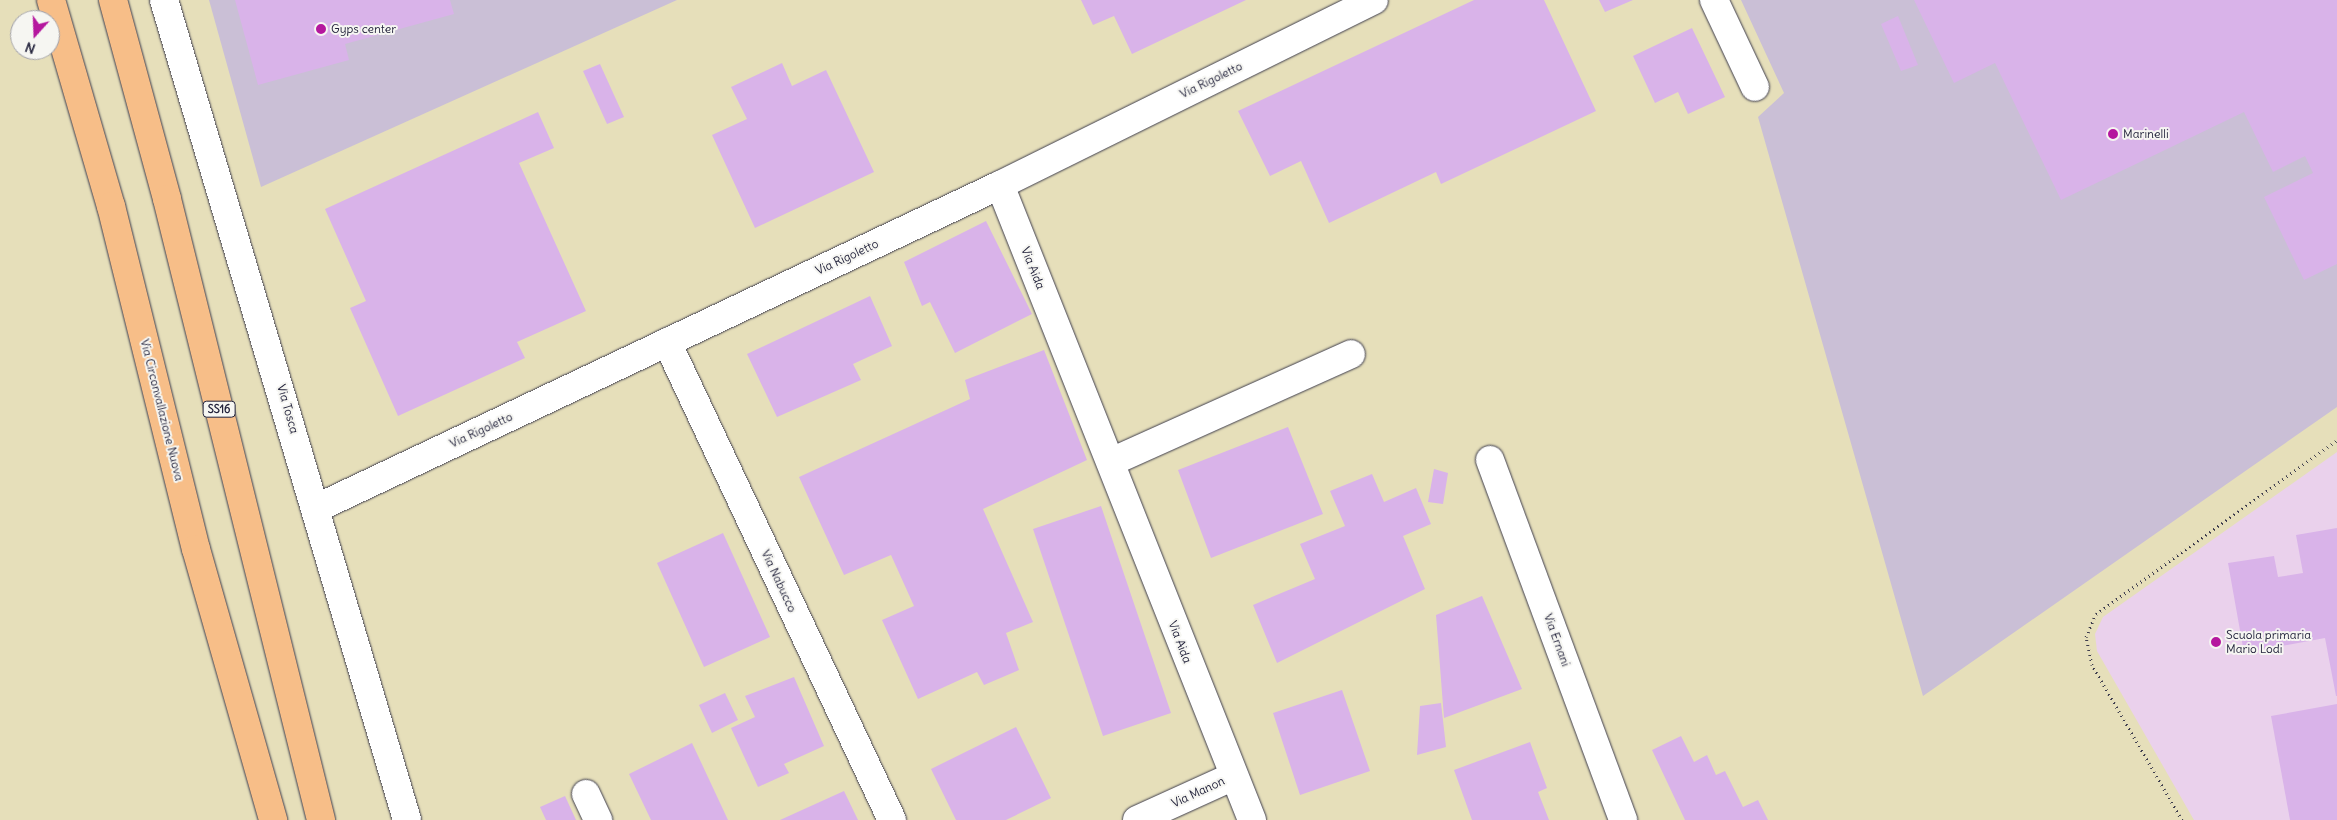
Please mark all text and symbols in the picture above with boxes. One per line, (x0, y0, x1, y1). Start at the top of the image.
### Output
north arrow (10, 10, 60, 60)
place label: Gyps center (331, 22, 396, 36)
marker: Gyps center (315, 23, 327, 35)
text: N (23, 38, 38, 58)
street label: Via Rigoletto (1177, 59, 1245, 101)
place label: Marinelli (2123, 127, 2169, 141)
marker: Marinelli (2107, 128, 2119, 140)
street label: Via Rigoletto (813, 236, 881, 278)
street label: Via Aida (1018, 245, 1048, 291)
street label: Via Circonvallazione Nuova (137, 338, 187, 482)
street label: Via Tosca (274, 383, 302, 435)
road number: SS16 (202, 400, 236, 418)
street label: Via Rigoletto (447, 409, 515, 451)
street label: Via Nabucco (758, 547, 800, 615)
street label: Via Ernani (1541, 612, 1573, 668)
street label: Via Aida (1165, 619, 1195, 665)
place label: Scuola primaria Mario Lodi (2226, 628, 2311, 656)
marker: Scuola primaria Mario Lodi (2210, 636, 2222, 648)
street label: Via Manon (1169, 773, 1227, 811)

